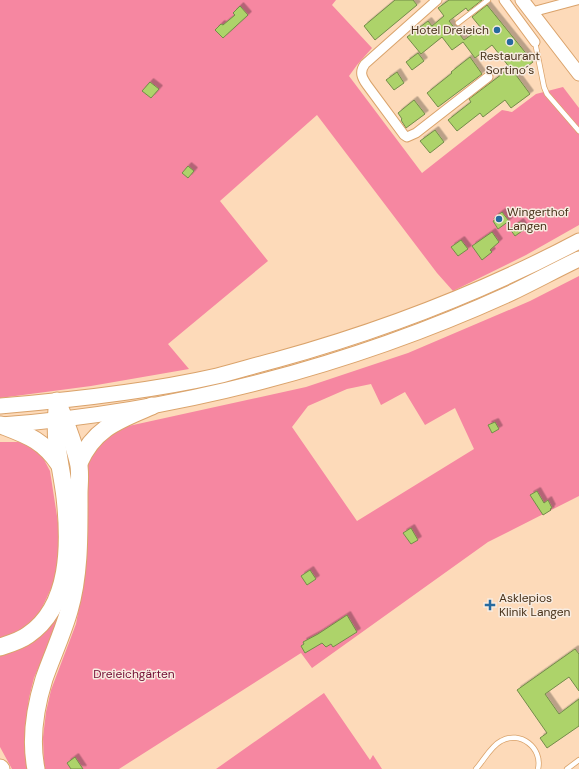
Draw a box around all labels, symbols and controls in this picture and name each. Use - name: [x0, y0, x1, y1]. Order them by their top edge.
- place label: Hotel Dreieich: [411, 22, 489, 38]
- marker: Hotel Dreieich: [492, 25, 502, 35]
- marker: Restaurant Sortino´s: [505, 37, 515, 47]
- place label: Restaurant Sortino´s: [480, 48, 540, 78]
- place label: Wingerthof Langen: [507, 204, 569, 234]
- marker: Wingerthof Langen: [494, 214, 504, 224]
- place label: Asklepios Klinik Langen: [499, 590, 571, 620]
- marker: Asklepios Klinik Langen: [484, 599, 496, 611]
- park label: Dreieichgärten: [93, 666, 175, 682]

